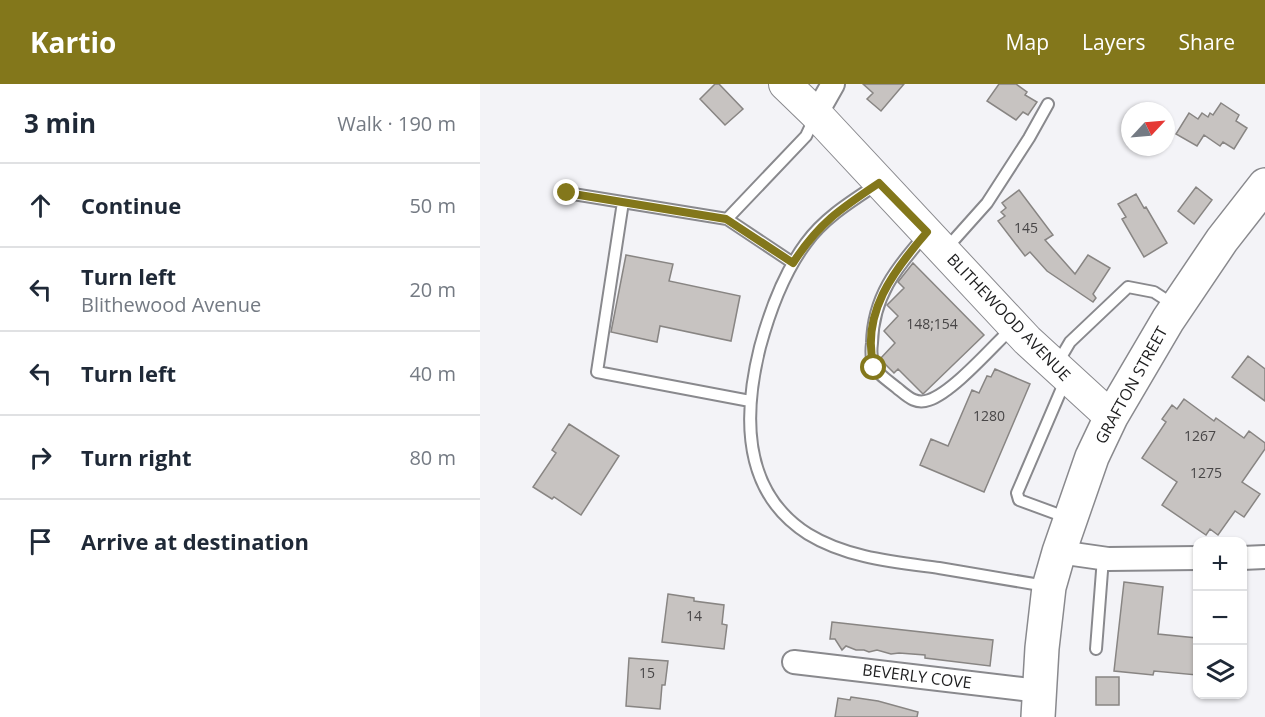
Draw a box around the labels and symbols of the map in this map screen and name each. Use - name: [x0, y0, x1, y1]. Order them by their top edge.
- north arrow: [1121, 102, 1175, 156]
- route end: [553, 179, 579, 205]
- house number: 145: [1014, 218, 1038, 237]
- street label: BLITHEWOOD AVENUE: [942, 248, 1076, 386]
- house number: 148;154: [906, 314, 958, 333]
- street label: GRAFTON STREET: [1090, 322, 1173, 448]
- route start: [860, 354, 886, 380]
- house number: 1280: [973, 406, 1005, 425]
- house number: 1267: [1184, 426, 1216, 445]
- house number: 1275: [1190, 463, 1222, 482]
- house number: 14: [686, 606, 702, 625]
- street label: BEVERLY COVE: [861, 658, 973, 694]
- house number: 15: [639, 663, 655, 682]

